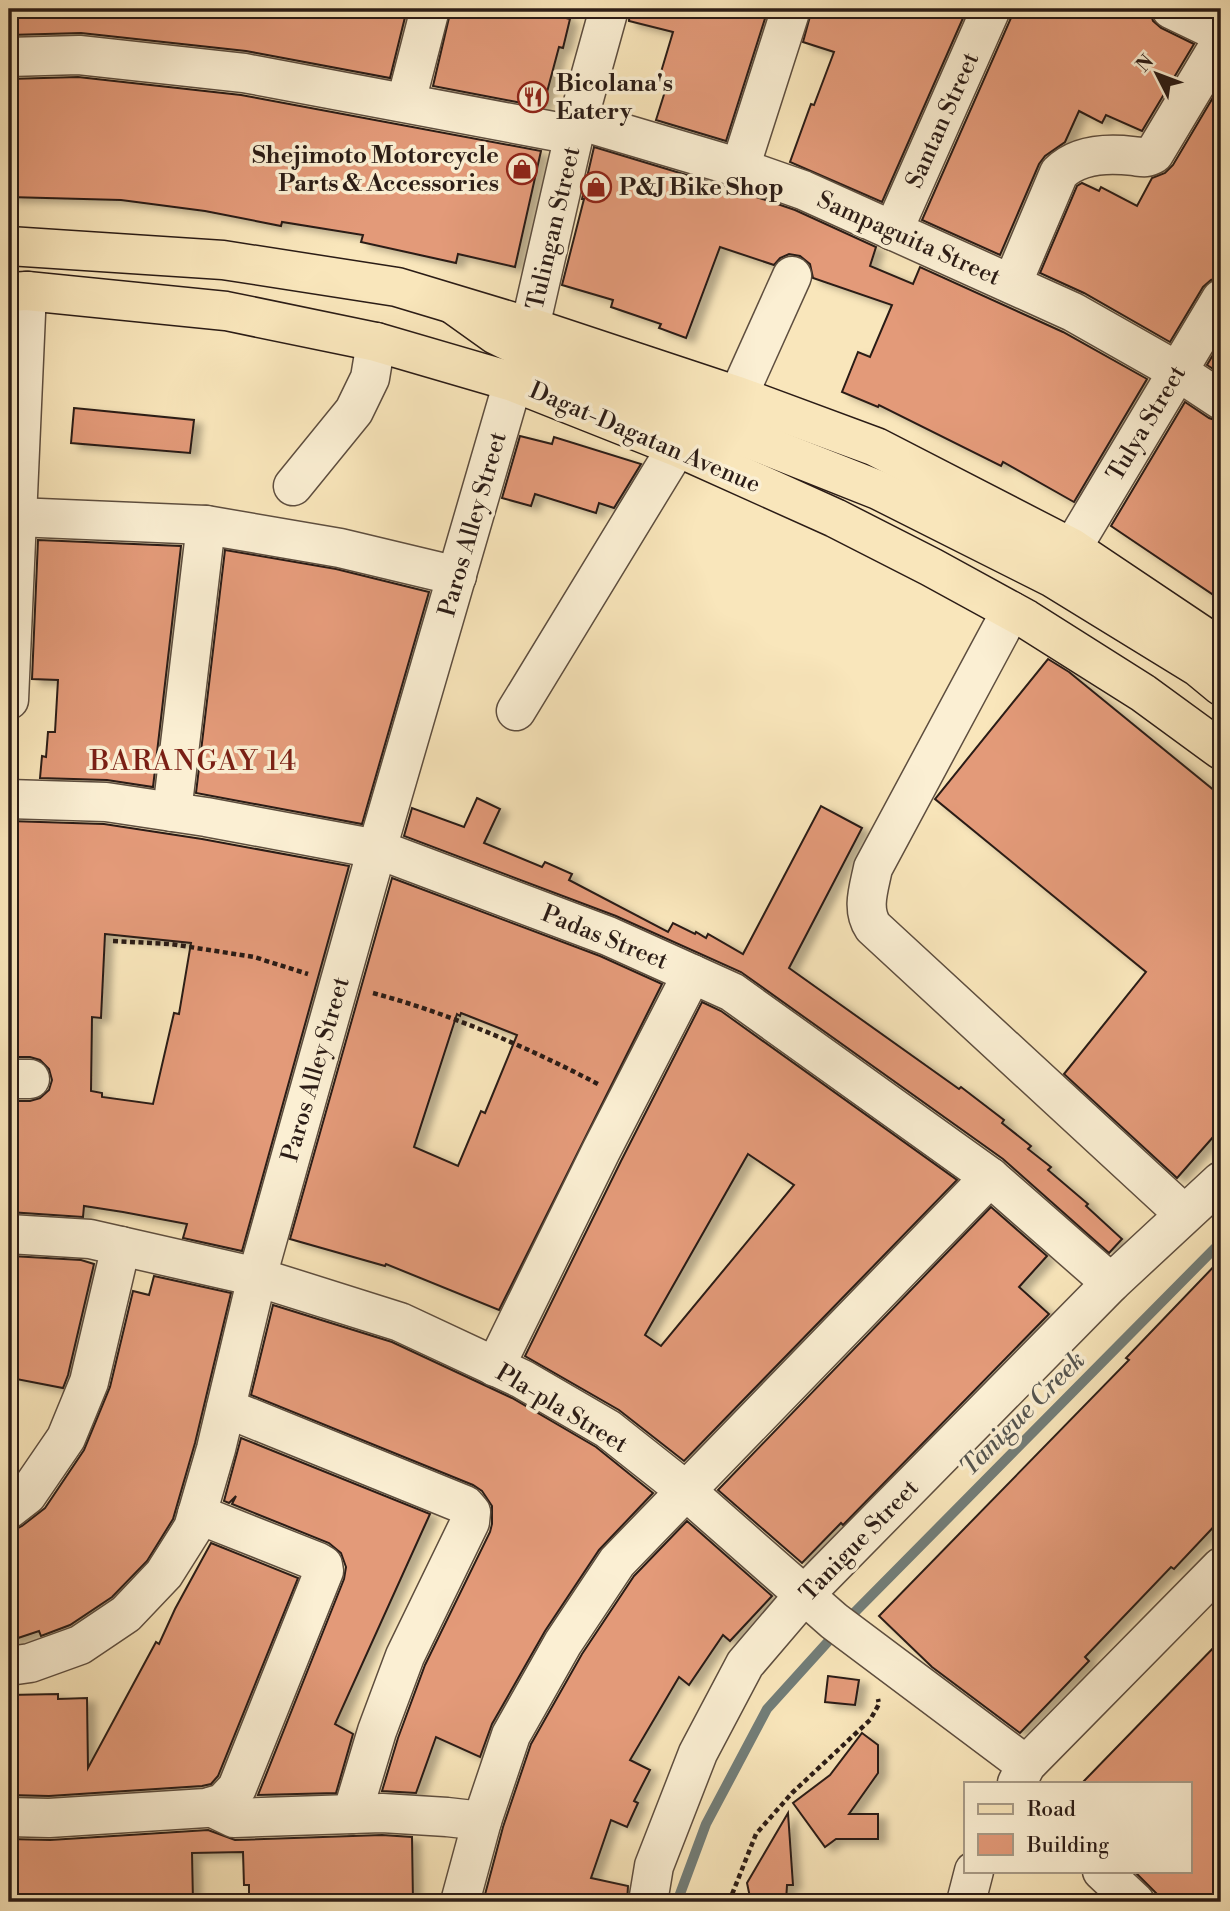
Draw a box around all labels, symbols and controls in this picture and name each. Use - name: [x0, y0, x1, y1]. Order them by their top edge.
- north arrow: [1122, 38, 1192, 108]
- street label: Santan Street: [900, 47, 986, 193]
- text: N: [1131, 50, 1159, 77]
- place label: Bicolana's Eatery: [556, 69, 673, 127]
- restaurant icon: Bicolana's Eatery: [516, 80, 550, 114]
- place label: Shejimoto Motorcycle Parts & Accessories: [252, 141, 499, 199]
- street label: Tulingan Street: [521, 143, 587, 313]
- shop icon: Shejimoto Motorcycle Parts & Accessories: [505, 152, 539, 186]
- shop icon: P&J Bike Shop: [579, 170, 613, 204]
- place label: P&J Bike Shop: [619, 173, 784, 203]
- street label: Sampaguita Street: [812, 185, 1005, 293]
- street label: Tulya Street: [1101, 360, 1193, 487]
- street label: Dagat-Dagatan Avenue: [525, 376, 765, 500]
- street label: Paros Alley Street: [432, 428, 514, 620]
- district label: BARANGAY 14: [89, 744, 298, 779]
- street label: Padas Street: [537, 899, 673, 977]
- street label: Paros Alley Street: [275, 973, 357, 1165]
- water label: Tanigue Creek: [953, 1344, 1092, 1483]
- street label: Pla-pla Street: [490, 1358, 633, 1460]
- street label: Tanigue Street: [794, 1473, 926, 1608]
- legend: [964, 1782, 1192, 1872]
- text: Road: [1027, 1797, 1076, 1823]
- text: Building: [1026, 1833, 1109, 1859]

